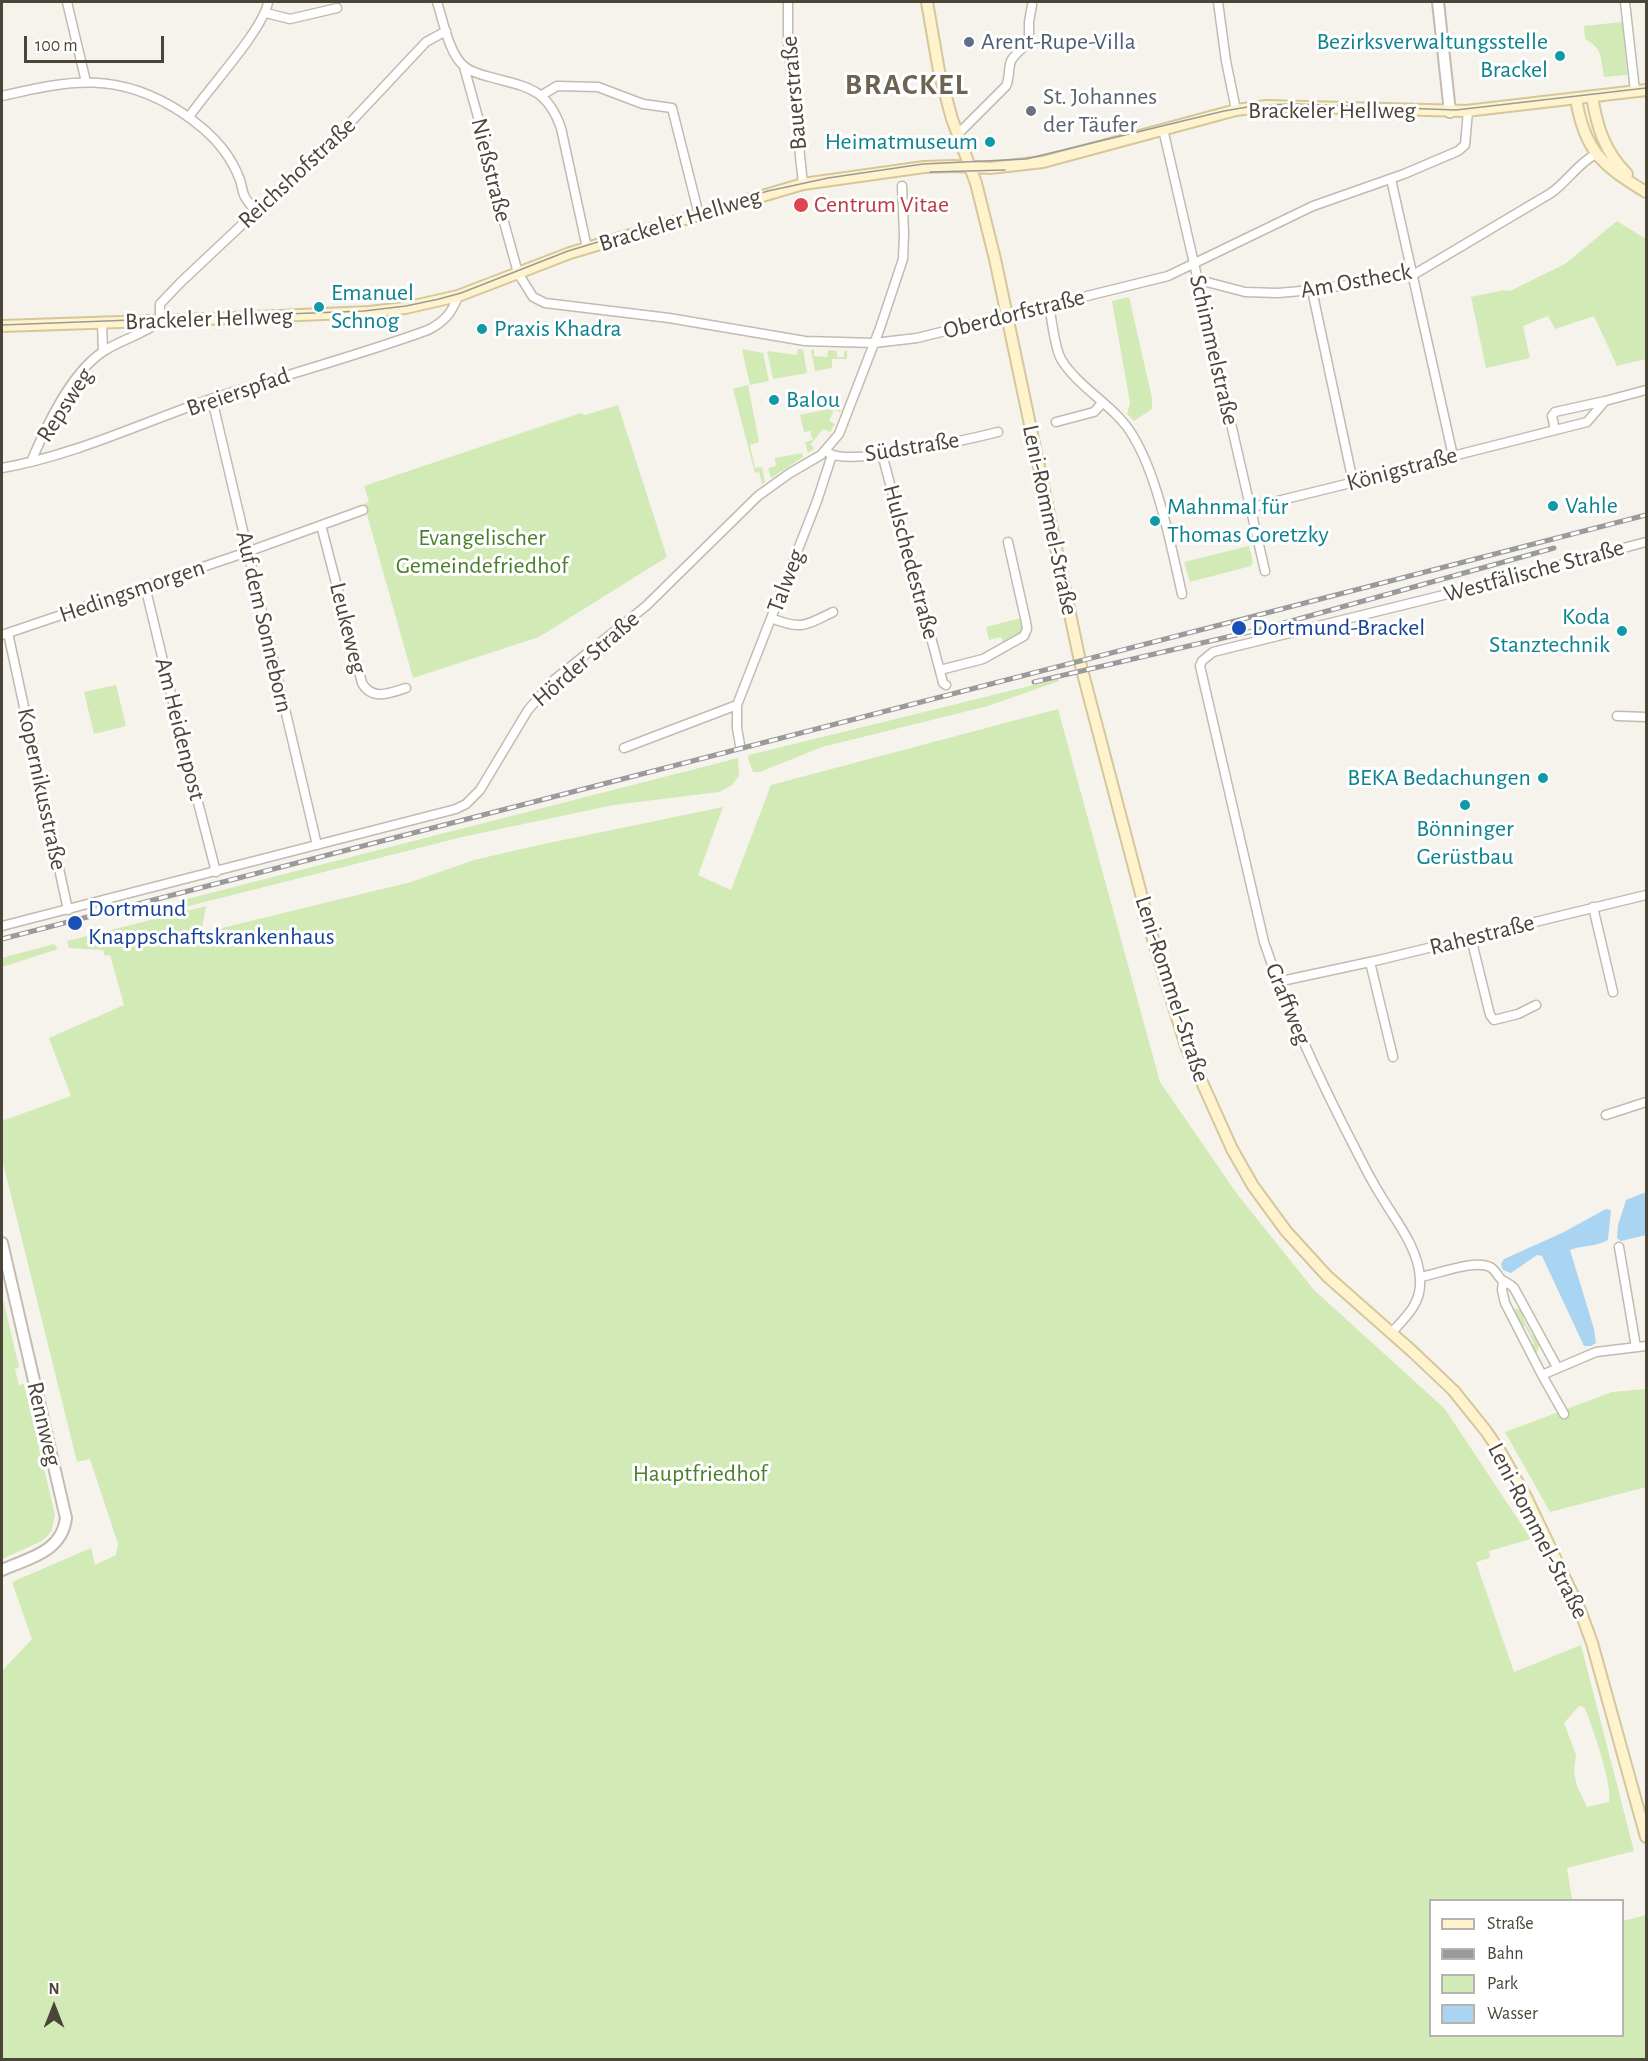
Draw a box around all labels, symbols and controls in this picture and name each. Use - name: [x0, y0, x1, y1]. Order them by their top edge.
- scale bar: [27, 24, 166, 62]
- place label: Arent-Rupe-Villa: [981, 28, 1136, 56]
- place label: Bezirksverwaltungsstelle Brackel: [1316, 28, 1548, 84]
- street label: Bauerstraße: [775, 35, 813, 151]
- marker: Arent-Rupe-Villa: [962, 35, 976, 49]
- text: 100 m: [35, 37, 78, 55]
- marker: Bezirksverwaltungsstelle Brackel: [1553, 49, 1567, 63]
- district label: BRACKEL: [845, 67, 969, 103]
- place label: St. Johannes der Täufer: [1043, 83, 1157, 139]
- street label: Brackeler Hellweg: [1248, 97, 1416, 125]
- marker: St. Johannes der Täufer: [1024, 104, 1038, 118]
- street label: Reichshofstraße: [232, 111, 362, 235]
- street label: Nießstraße: [464, 115, 518, 225]
- place label: Heimatmuseum: [825, 128, 978, 156]
- marker: Heimatmuseum: [983, 135, 997, 149]
- street label: Brackeler Hellweg: [595, 182, 765, 258]
- place label: Centrum Vitae: [814, 191, 949, 219]
- marker: Centrum Vitae: [792, 196, 810, 214]
- street label: Am Ostheck: [1298, 257, 1414, 305]
- street label: Schimmelstraße: [1183, 272, 1245, 428]
- place label: Emanuel Schnog: [331, 279, 414, 335]
- street label: Oberdorfstraße: [940, 283, 1088, 345]
- marker: Emanuel Schnog: [312, 300, 326, 314]
- street label: Brackeler Hellweg: [125, 302, 293, 336]
- place label: Praxis Khadra: [494, 315, 622, 343]
- marker: Praxis Khadra: [475, 322, 489, 336]
- street label: Breierspfad: [183, 361, 293, 423]
- street label: Repsweg: [30, 362, 100, 448]
- place label: Balou: [786, 386, 840, 414]
- marker: Balou: [767, 393, 781, 407]
- street label: Leni-Rommel-Straße: [1016, 422, 1084, 618]
- street label: Südstraße: [863, 425, 961, 469]
- street label: Königstraße: [1343, 440, 1461, 498]
- street label: Hulschedestraße: [877, 481, 945, 643]
- place label: Vahle: [1565, 492, 1618, 520]
- place label: Mahnmal für Thomas Goretzky: [1167, 493, 1329, 549]
- marker: Vahle: [1546, 499, 1560, 513]
- marker: Mahnmal für Thomas Goretzky: [1148, 514, 1162, 528]
- park label: Evangelischer Gemeindefriedhof: [396, 524, 568, 580]
- street label: Auf dem Sonneborn: [229, 528, 299, 716]
- street label: Westfälische Straße: [1441, 533, 1627, 609]
- street label: Talweg: [761, 545, 811, 617]
- street label: Hedingsmorgen: [56, 553, 208, 629]
- street label: Leukeweg: [323, 579, 373, 677]
- place label: Koda Stanztechnik: [1489, 603, 1610, 659]
- street label: Hörder Straße: [527, 605, 645, 713]
- place label: Dortmund-Brackel: [1252, 614, 1425, 642]
- marker: Dortmund-Brackel: [1230, 619, 1248, 637]
- marker: Koda Stanztechnik: [1615, 624, 1629, 638]
- street label: Am Heidenpost: [148, 655, 212, 803]
- street label: Kopernikusstraße: [11, 705, 73, 873]
- place label: BEKA Bedachungen: [1347, 764, 1531, 792]
- marker: BEKA Bedachungen: [1536, 771, 1550, 785]
- marker: Bönninger Gerüstbau: [1458, 798, 1472, 812]
- place label: Bönninger Gerüstbau: [1416, 815, 1514, 871]
- street label: Leni-Rommel-Straße: [1128, 892, 1216, 1086]
- place label: Dortmund Knappschaftskrankenhaus: [88, 895, 335, 951]
- street label: Rahestraße: [1427, 908, 1537, 962]
- marker: Dortmund Knappschaftskrankenhaus: [66, 914, 84, 932]
- street label: Graffweg: [1259, 959, 1317, 1049]
- street label: Rennweg: [20, 1379, 68, 1469]
- street label: Leni-Rommel-Straße: [1481, 1438, 1595, 1624]
- park label: Hauptfriedhof: [633, 1460, 767, 1488]
- legend: [1429, 1899, 1624, 2037]
- text: Straße: [1487, 1915, 1533, 1933]
- text: Bahn: [1487, 1945, 1523, 1963]
- text: Park: [1487, 1975, 1518, 1993]
- north arrow: [24, 1977, 84, 2037]
- text: N: [48, 1981, 60, 1997]
- text: Wasser: [1487, 2005, 1538, 2023]

